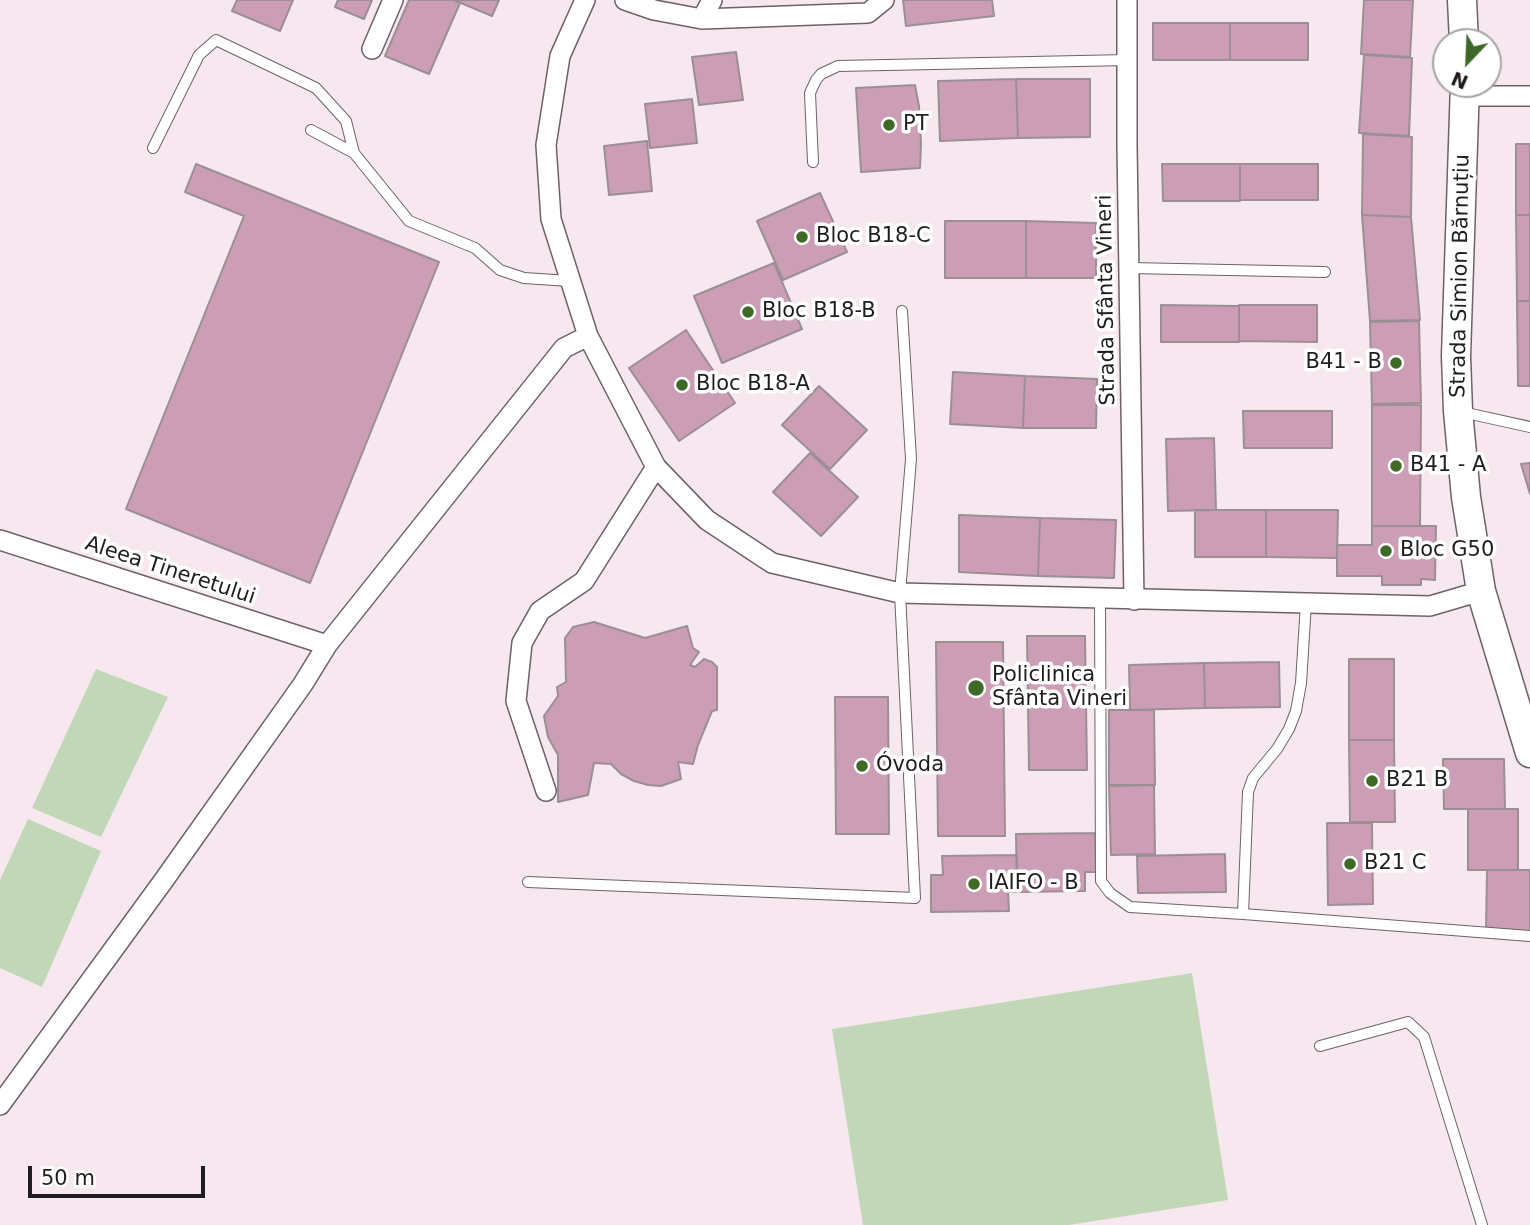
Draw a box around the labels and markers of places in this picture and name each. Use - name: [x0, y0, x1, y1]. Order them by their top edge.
- place label: PT: [903, 112, 928, 138]
- marker: PT: [881, 117, 897, 133]
- place label: Bloc B18-C: [816, 224, 931, 250]
- marker: Bloc B18-C: [794, 229, 810, 245]
- place label: Bloc B18-B: [762, 299, 876, 325]
- marker: Bloc B18-B: [740, 304, 756, 320]
- place label: B41 - B: [1306, 350, 1382, 376]
- marker: B41 - B: [1388, 355, 1404, 371]
- place label: Bloc B18-A: [696, 372, 810, 398]
- marker: Bloc B18-A: [674, 377, 690, 393]
- place label: B41 - A: [1410, 453, 1486, 479]
- marker: B41 - A: [1388, 458, 1404, 474]
- place label: Bloc G50: [1400, 538, 1494, 564]
- marker: Bloc G50: [1378, 543, 1394, 559]
- place label: Policlinica Sfânta Vineri: [992, 663, 1127, 713]
- marker: Policlinica Sfânta Vineri: [966, 678, 986, 698]
- place label: Óvoda: [876, 753, 944, 779]
- marker: Óvoda: [854, 758, 870, 774]
- place label: B21 B: [1386, 768, 1448, 794]
- marker: B21 B: [1364, 773, 1380, 789]
- place label: B21 C: [1364, 851, 1426, 877]
- marker: B21 C: [1342, 856, 1358, 872]
- place label: IAIFO - B: [988, 871, 1079, 897]
- marker: IAIFO - B: [966, 876, 982, 892]

